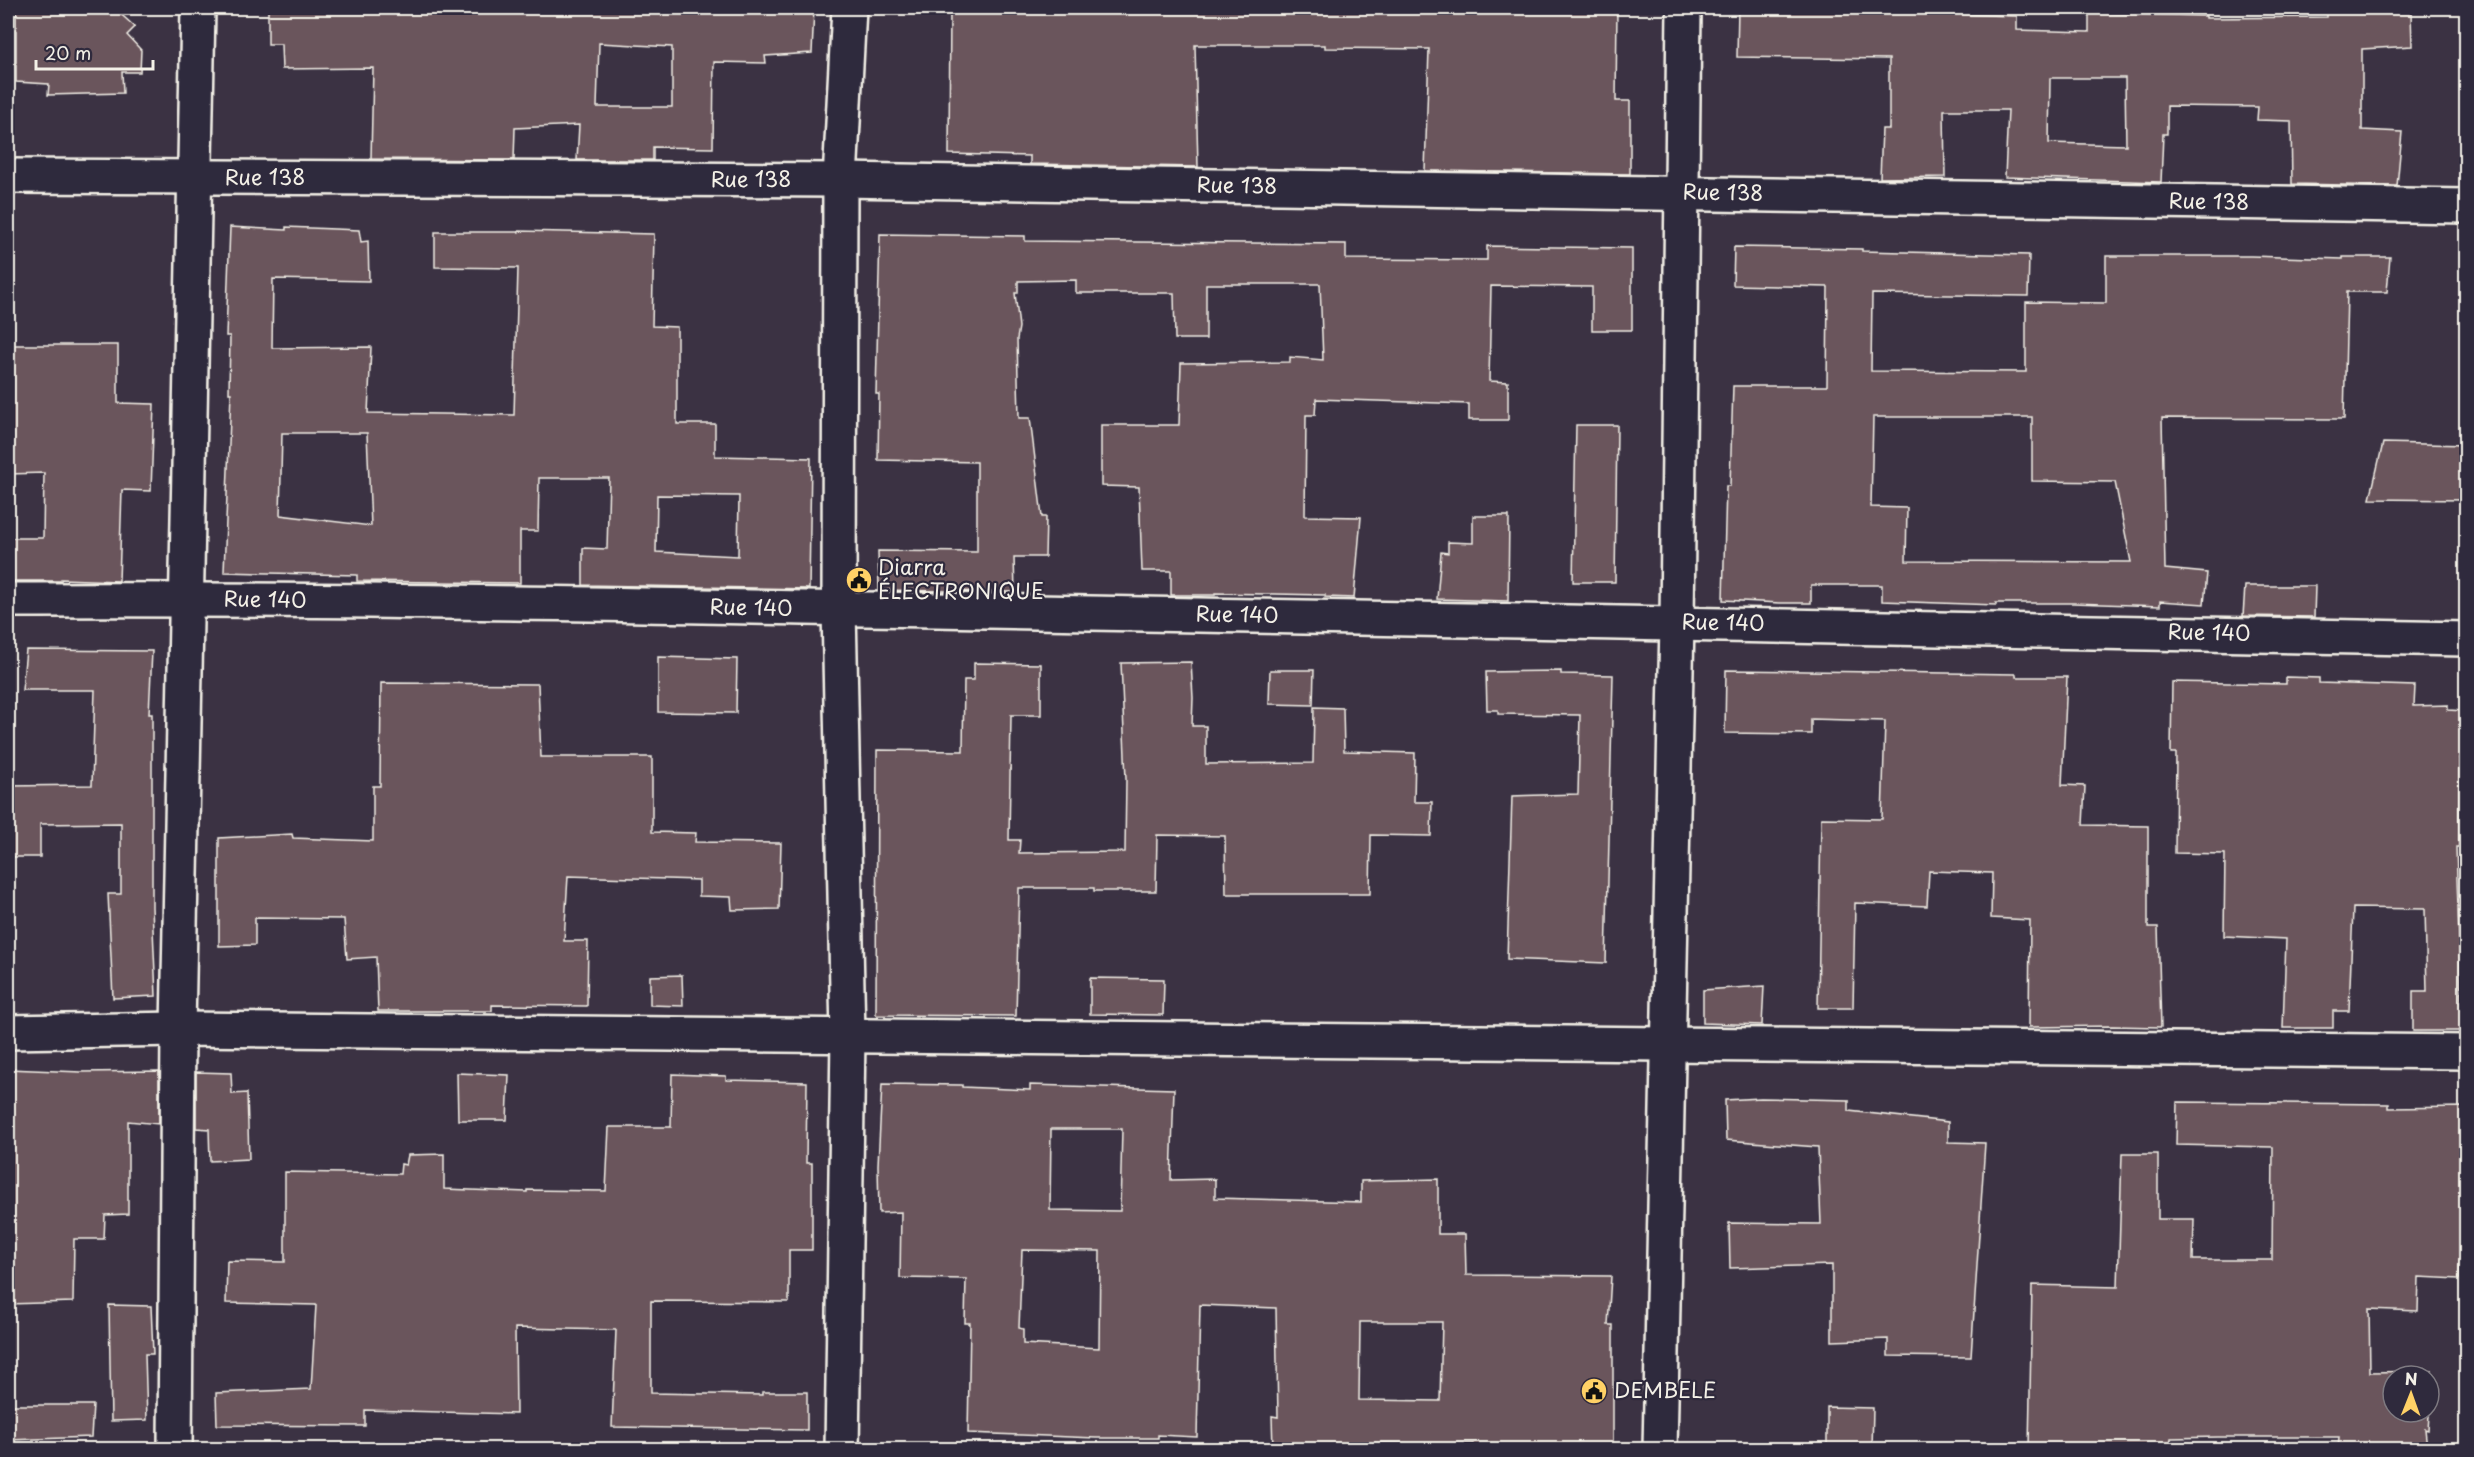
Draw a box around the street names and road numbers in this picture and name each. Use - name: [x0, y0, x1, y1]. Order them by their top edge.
- street label: Rue 138: [225, 160, 305, 192]
- street label: Rue 138: [711, 162, 791, 194]
- street label: Rue 138: [1196, 167, 1278, 201]
- street label: Rue 138: [1682, 174, 1764, 208]
- street label: Rue 138: [2168, 183, 2250, 217]
- street label: Rue 140: [223, 581, 307, 615]
- street label: Rue 140: [709, 589, 793, 623]
- street label: Rue 140: [1195, 596, 1279, 630]
- street label: Rue 140: [1681, 604, 1765, 638]
- street label: Rue 140: [2167, 614, 2251, 648]

